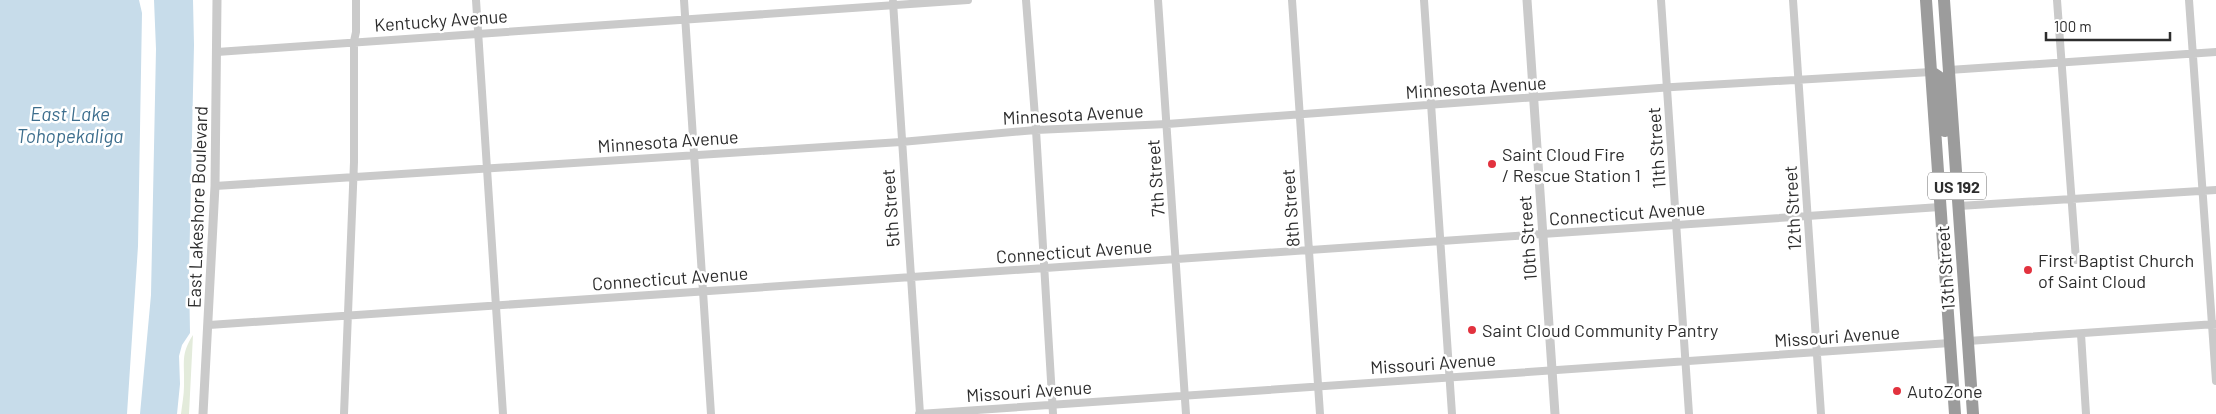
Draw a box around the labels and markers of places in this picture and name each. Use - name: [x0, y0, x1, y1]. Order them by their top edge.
- place label: Saint Cloud Fire / Rescue Station 1: [1502, 143, 1641, 186]
- marker: Saint Cloud Fire / Rescue Station 1: [1486, 158, 1498, 170]
- place label: First Baptist Church of Saint Cloud: [2038, 249, 2194, 292]
- marker: First Baptist Church of Saint Cloud: [2022, 264, 2034, 276]
- place label: Saint Cloud Community Pantry: [1482, 319, 1718, 341]
- marker: Saint Cloud Community Pantry: [1466, 324, 1478, 336]
- place label: AutoZone: [1907, 380, 1983, 402]
- marker: AutoZone: [1891, 385, 1903, 397]

